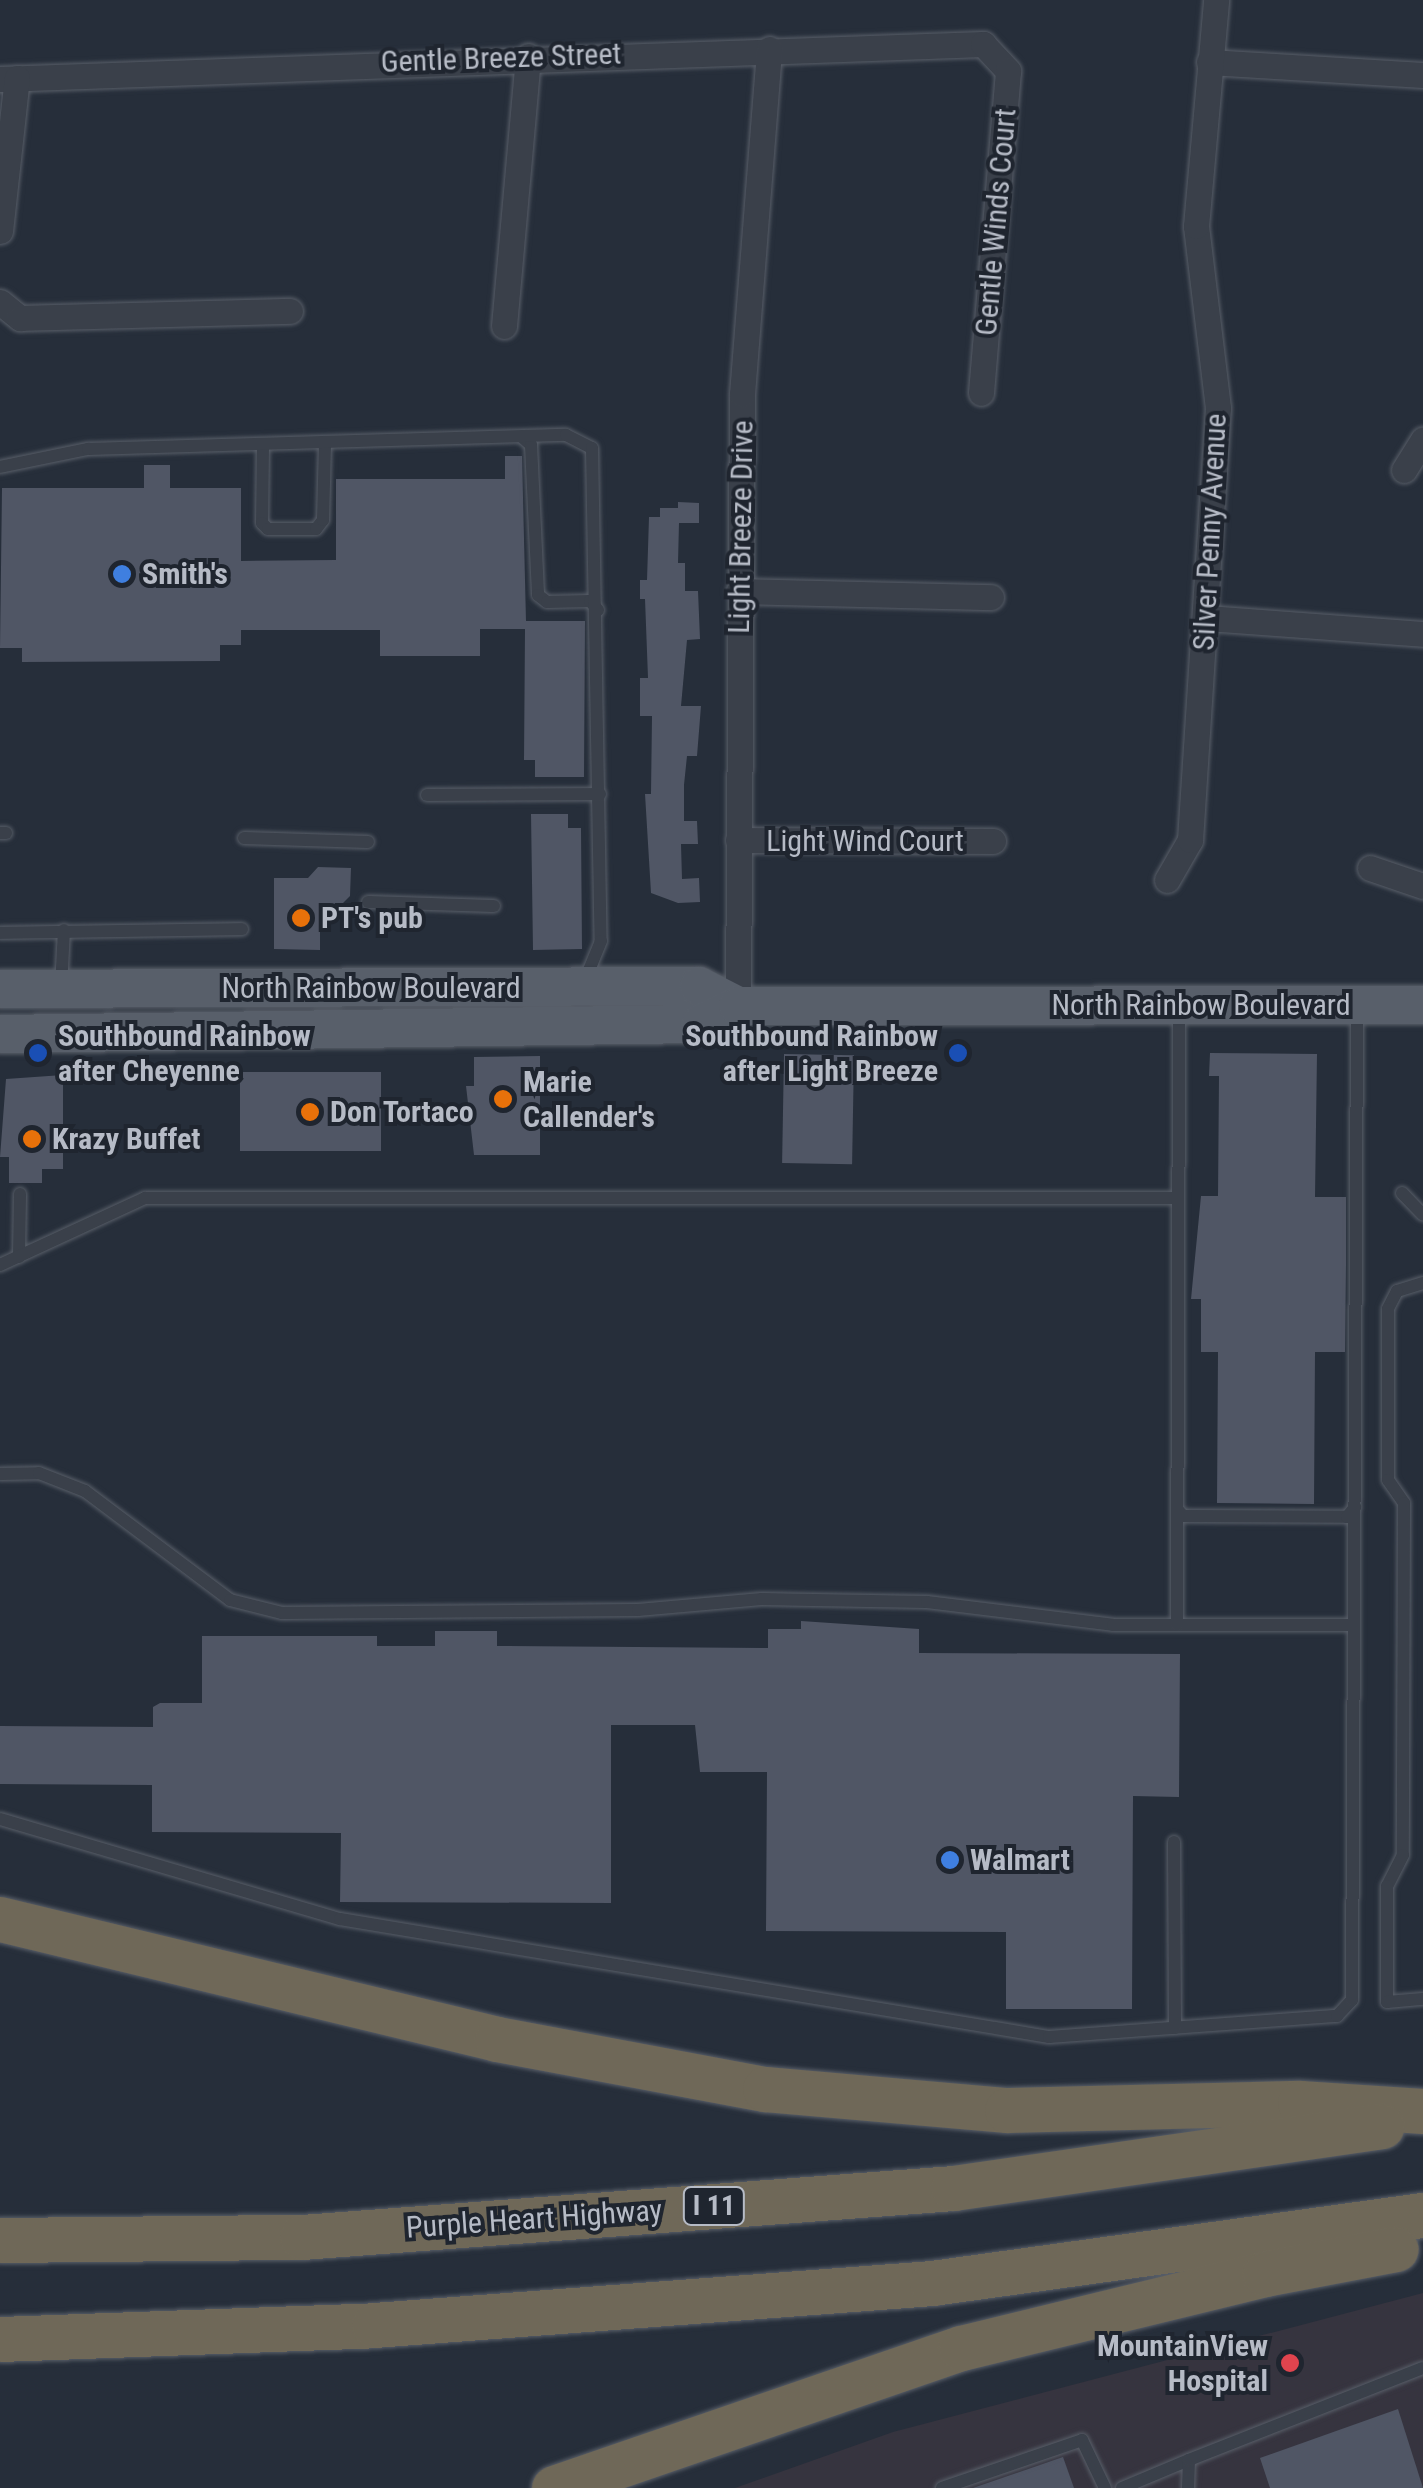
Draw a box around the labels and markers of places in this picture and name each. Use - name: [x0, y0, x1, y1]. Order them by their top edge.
- place label: Smith's: [142, 556, 228, 592]
- marker: Smith's: [111, 563, 133, 585]
- place label: PT's pub: [321, 900, 423, 936]
- marker: PT's pub: [290, 907, 312, 929]
- place label: Southbound Rainbow after Cheyenne: [58, 1018, 311, 1088]
- place label: Southbound Rainbow after Light Breeze: [685, 1018, 938, 1088]
- marker: Southbound Rainbow after Cheyenne: [27, 1042, 49, 1064]
- marker: Southbound Rainbow after Light Breeze: [947, 1042, 969, 1064]
- place label: Marie Callender's: [523, 1064, 655, 1134]
- marker: Marie Callender's: [492, 1088, 514, 1110]
- place label: Don Tortaco: [330, 1094, 474, 1130]
- marker: Don Tortaco: [299, 1101, 321, 1123]
- place label: Krazy Buffet: [52, 1121, 201, 1157]
- marker: Krazy Buffet: [21, 1128, 43, 1150]
- place label: Walmart: [970, 1842, 1070, 1878]
- marker: Walmart: [939, 1849, 961, 1871]
- place label: MountainView Hospital: [1097, 2328, 1268, 2398]
- marker: MountainView Hospital: [1277, 2350, 1303, 2376]

